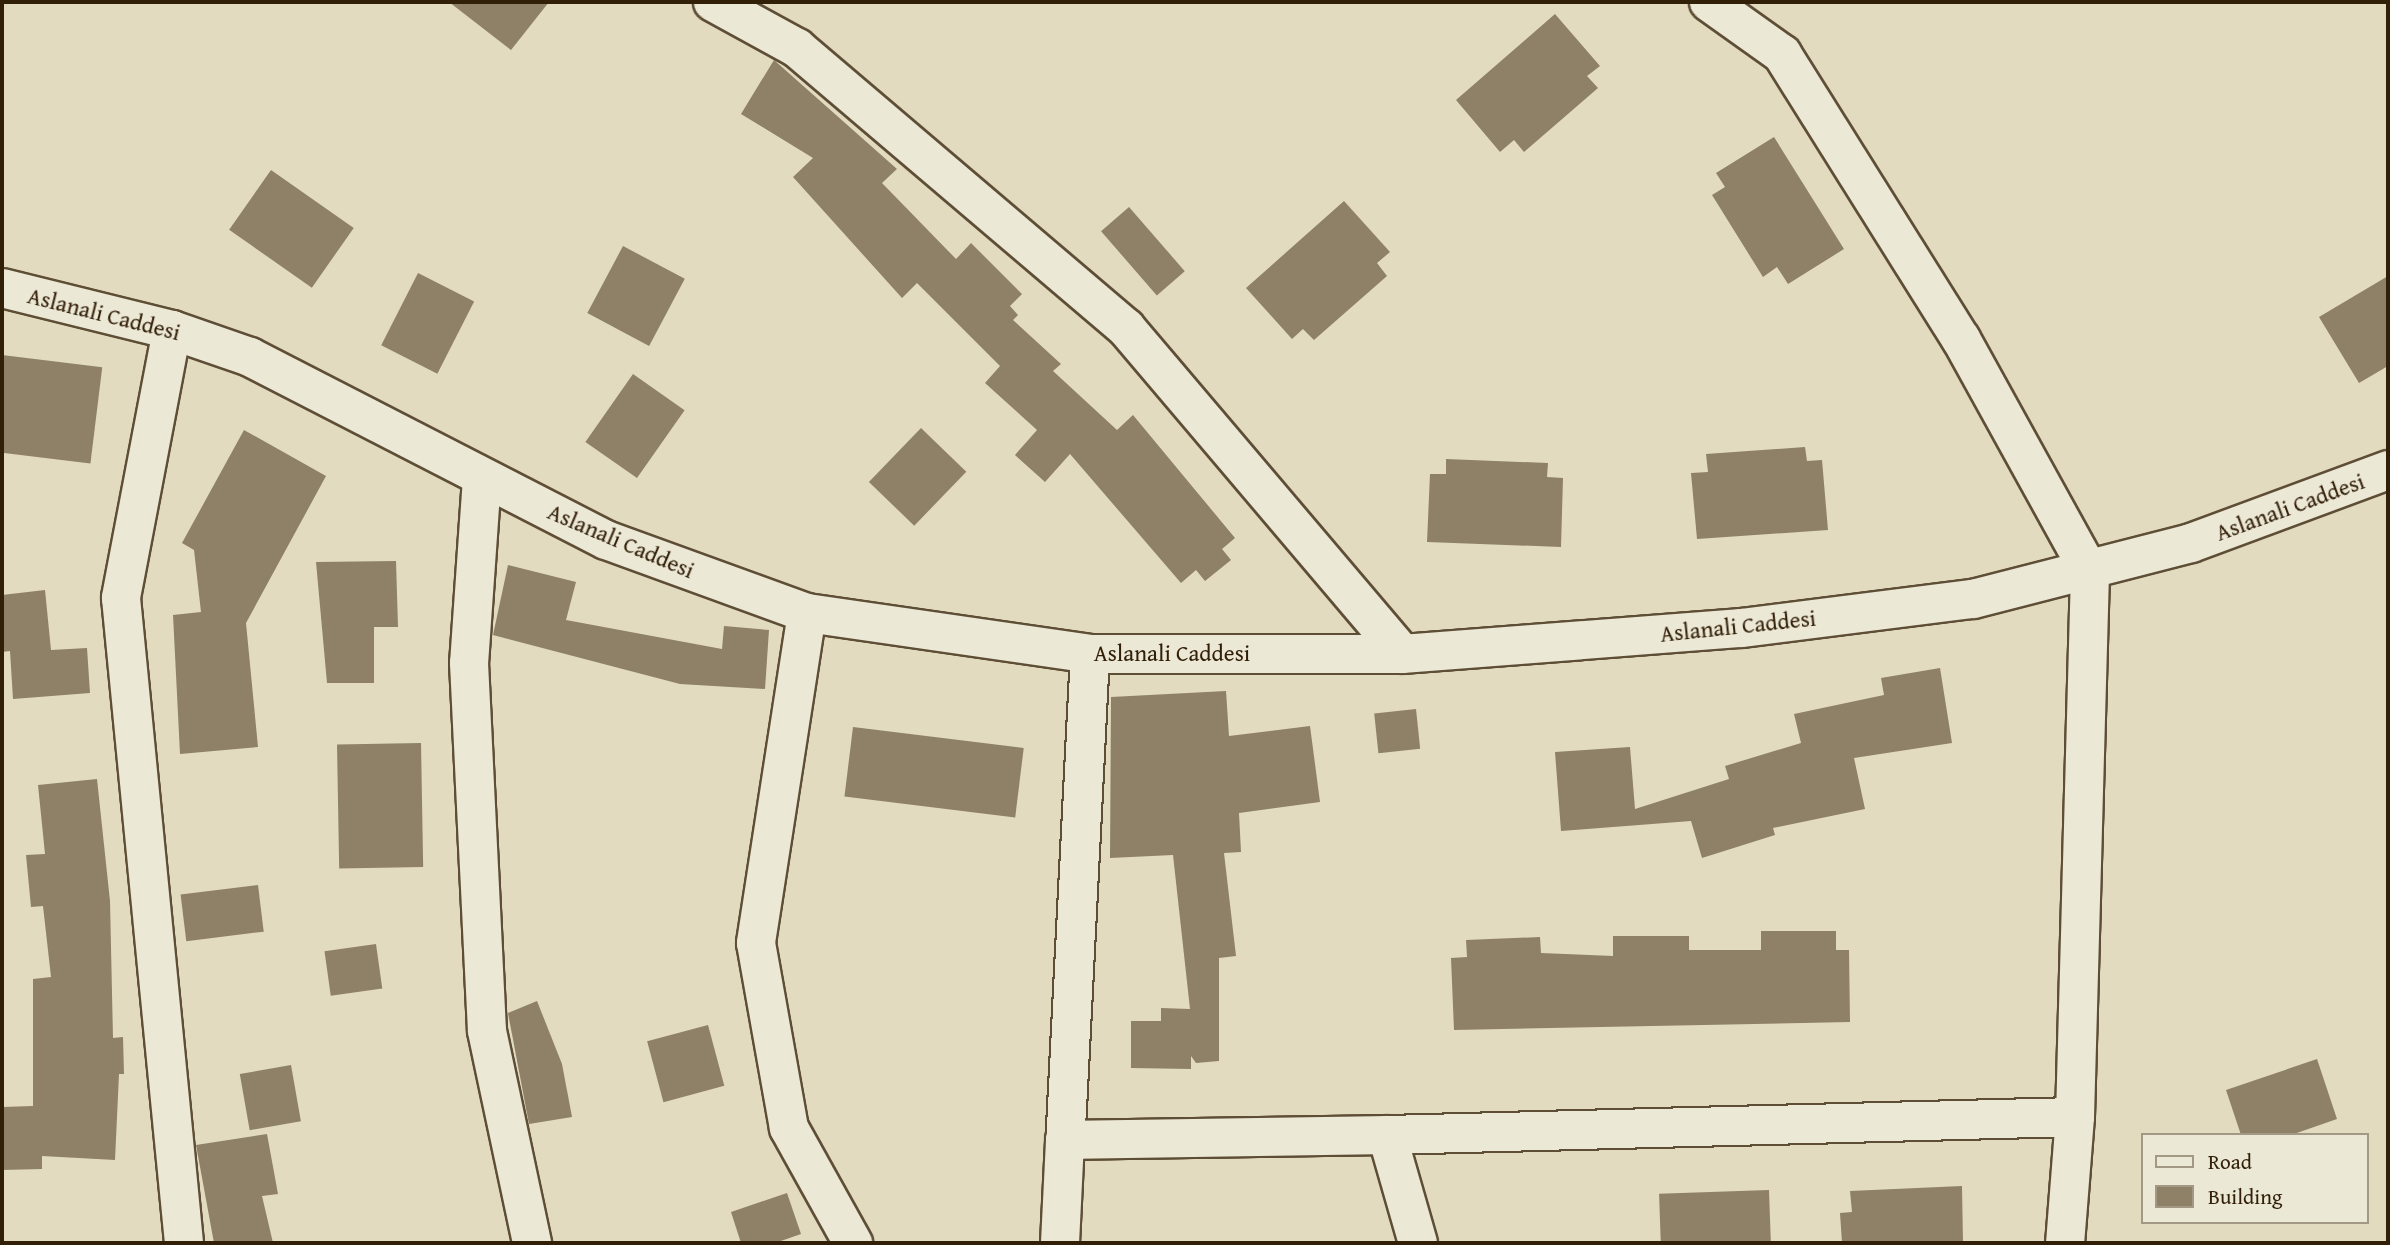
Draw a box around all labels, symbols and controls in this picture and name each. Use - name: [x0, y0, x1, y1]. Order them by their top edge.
- street label: Aslanali Caddesi: [25, 282, 183, 346]
- street label: Aslanali Caddesi: [2212, 467, 2368, 547]
- street label: Aslanali Caddesi: [544, 498, 698, 584]
- street label: Aslanali Caddesi: [1659, 604, 1817, 648]
- street label: Aslanali Caddesi: [1094, 639, 1250, 667]
- legend: [2142, 1133, 2369, 1224]
- text: Road: [2208, 1146, 2252, 1177]
- text: Building: [2208, 1181, 2282, 1212]

